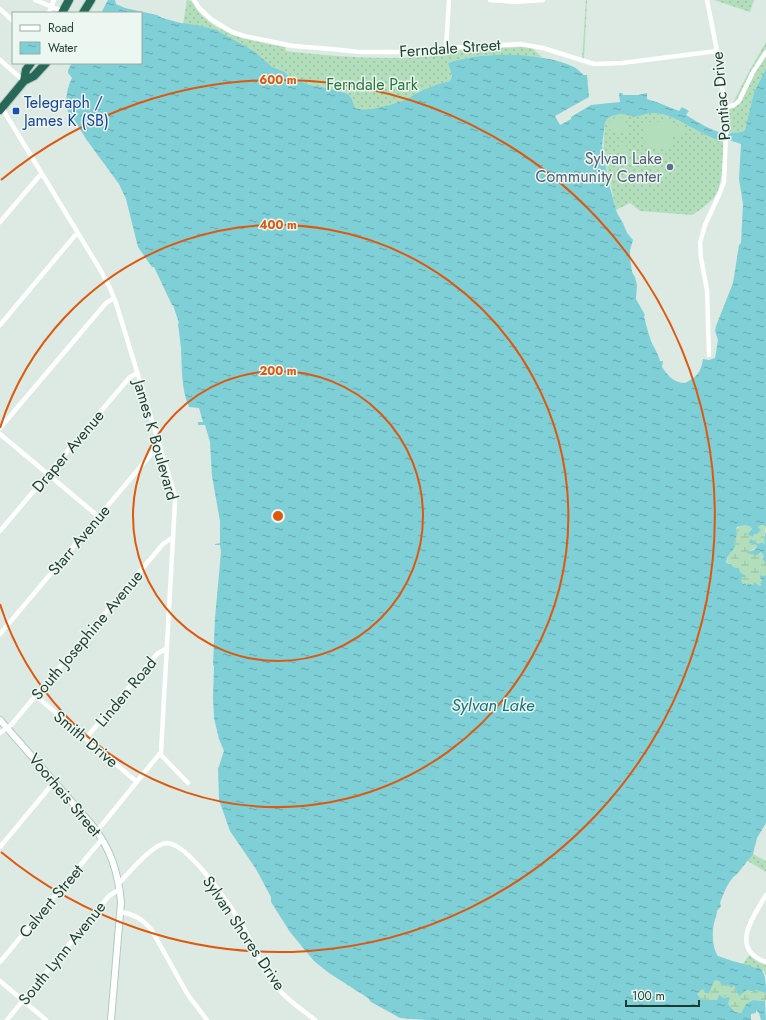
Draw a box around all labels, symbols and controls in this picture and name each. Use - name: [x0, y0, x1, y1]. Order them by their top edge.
- legend: [12, 12, 142, 64]
- text: Road: [48, 19, 74, 37]
- street label: Ferndale Street: [399, 33, 502, 63]
- text: Water: [48, 39, 79, 57]
- street label: Pontiac Drive: [706, 51, 736, 141]
- text: 600 m: [259, 71, 297, 89]
- park label: Ferndale Park: [326, 73, 419, 96]
- place label: Telegraph / James K (SB): [22, 91, 109, 132]
- marker: Telegraph / James K (SB): [11, 106, 21, 116]
- place label: Sylvan Lake Community Center: [536, 147, 663, 188]
- marker: Sylvan Lake Community Center: [665, 162, 675, 172]
- text: 400 m: [259, 216, 297, 234]
- text: 200 m: [259, 362, 297, 380]
- street label: James K Boulevard: [127, 375, 184, 503]
- street label: Draper Avenue: [27, 405, 109, 497]
- street label: Starr Avenue: [43, 500, 115, 580]
- centre of rings: [271, 509, 285, 523]
- street label: South Josephine Avenue: [26, 565, 148, 705]
- street label: Linden Road: [90, 652, 162, 732]
- water label: Sylvan Lake: [452, 693, 535, 717]
- street label: Smith Drive: [49, 705, 123, 773]
- street label: Voorheis Street: [23, 748, 107, 842]
- street label: Calvert Street: [13, 859, 89, 943]
- street label: Sylvan Shores Drive: [197, 871, 291, 995]
- street label: South Lynn Avenue: [13, 896, 111, 1010]
- scale bar: [626, 982, 699, 1008]
- text: 100 m: [632, 987, 665, 1005]

